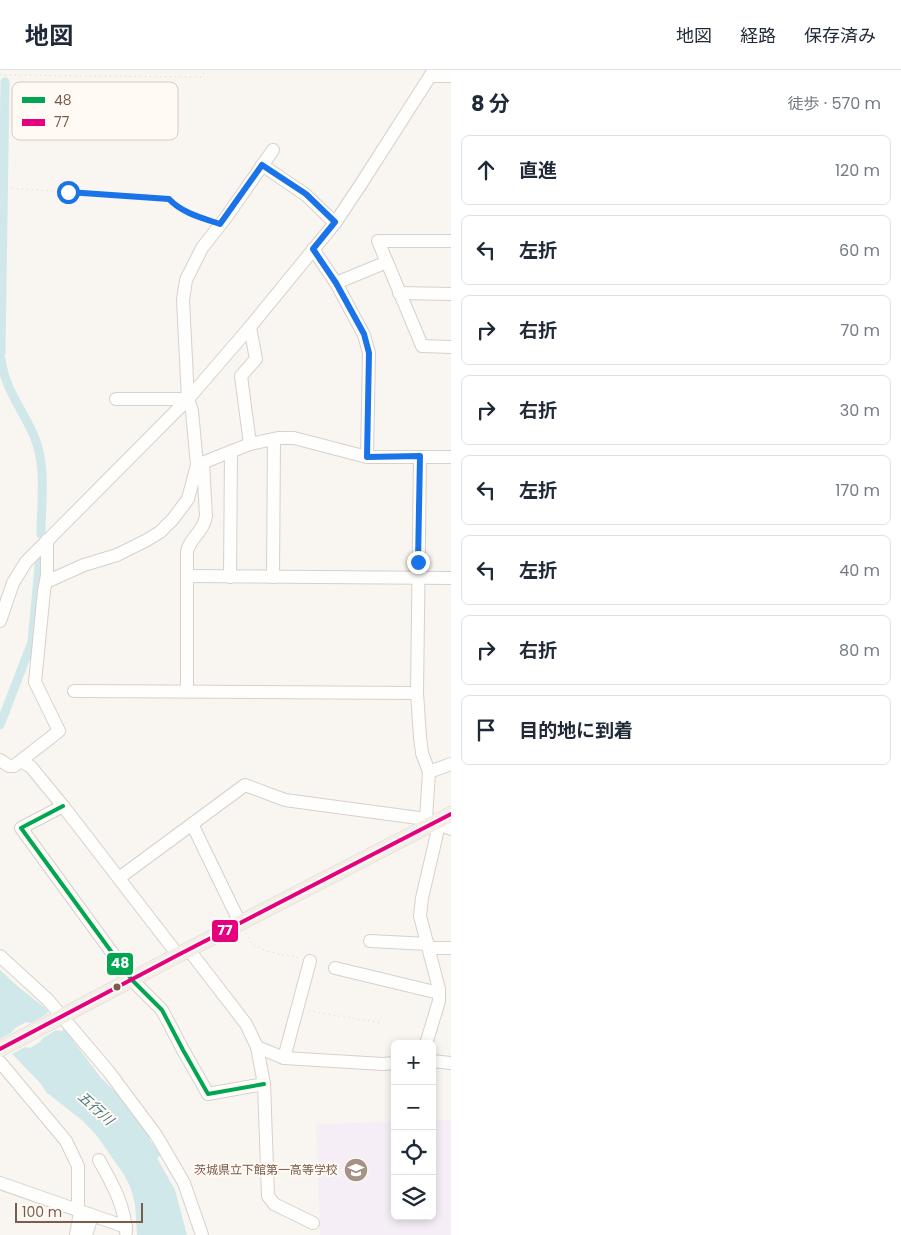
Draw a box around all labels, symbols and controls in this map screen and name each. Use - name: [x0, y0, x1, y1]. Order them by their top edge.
- text: 地図: [25, 19, 73, 52]
- text: 地図: [676, 23, 712, 48]
- text: 経路: [740, 23, 776, 48]
- text: 保存済み: [804, 23, 876, 48]
- legend: [12, 82, 178, 140]
- text: 8 分: [471, 89, 510, 118]
- text: 48: [54, 90, 72, 110]
- text: 徒歩 · 570 m: [787, 92, 881, 115]
- text: 77: [54, 112, 70, 132]
- icon: ahead: [472, 156, 500, 184]
- text: 直進: [519, 157, 557, 184]
- text: 120 m: [835, 159, 880, 182]
- route start: [57, 181, 80, 204]
- icon: left: [472, 236, 500, 264]
- text: 左折: [519, 237, 557, 264]
- text: 60 m: [839, 239, 880, 262]
- icon: right: [472, 316, 500, 344]
- text: 右折: [519, 317, 557, 344]
- text: 70 m: [840, 319, 880, 342]
- icon: right: [472, 396, 500, 424]
- text: 右折: [519, 397, 557, 424]
- text: 30 m: [840, 399, 880, 422]
- icon: left: [472, 476, 500, 504]
- text: 左折: [519, 477, 557, 504]
- text: 170 m: [835, 479, 880, 502]
- route end: [407, 551, 430, 574]
- icon: left: [472, 556, 500, 584]
- text: 左折: [519, 557, 557, 584]
- text: 40 m: [839, 559, 880, 582]
- icon: right: [472, 636, 500, 664]
- text: 右折: [519, 637, 557, 664]
- text: 80 m: [839, 639, 880, 662]
- icon: arrive: [472, 716, 500, 744]
- text: 目的地に到着: [519, 717, 633, 744]
- line badge: 77: [211, 919, 239, 943]
- text: 77: [218, 920, 233, 940]
- line badge: 48: [106, 952, 134, 976]
- text: 48: [111, 953, 129, 973]
- unlabelled marker: [112, 982, 122, 992]
- map controls: [391, 1040, 436, 1220]
- button: +: [391, 1040, 436, 1085]
- button: −: [391, 1085, 436, 1130]
- water label: 五行川: [74, 1087, 120, 1131]
- button: locate: [391, 1130, 436, 1175]
- school or university icon: 茨城県立下館第一高等学校: [343, 1157, 369, 1183]
- place label: 茨城県立下館第一高等学校: [194, 1161, 338, 1178]
- button: layers: [391, 1175, 436, 1220]
- scale bar: [15, 1200, 142, 1223]
- text: 100 m: [22, 1202, 62, 1222]

